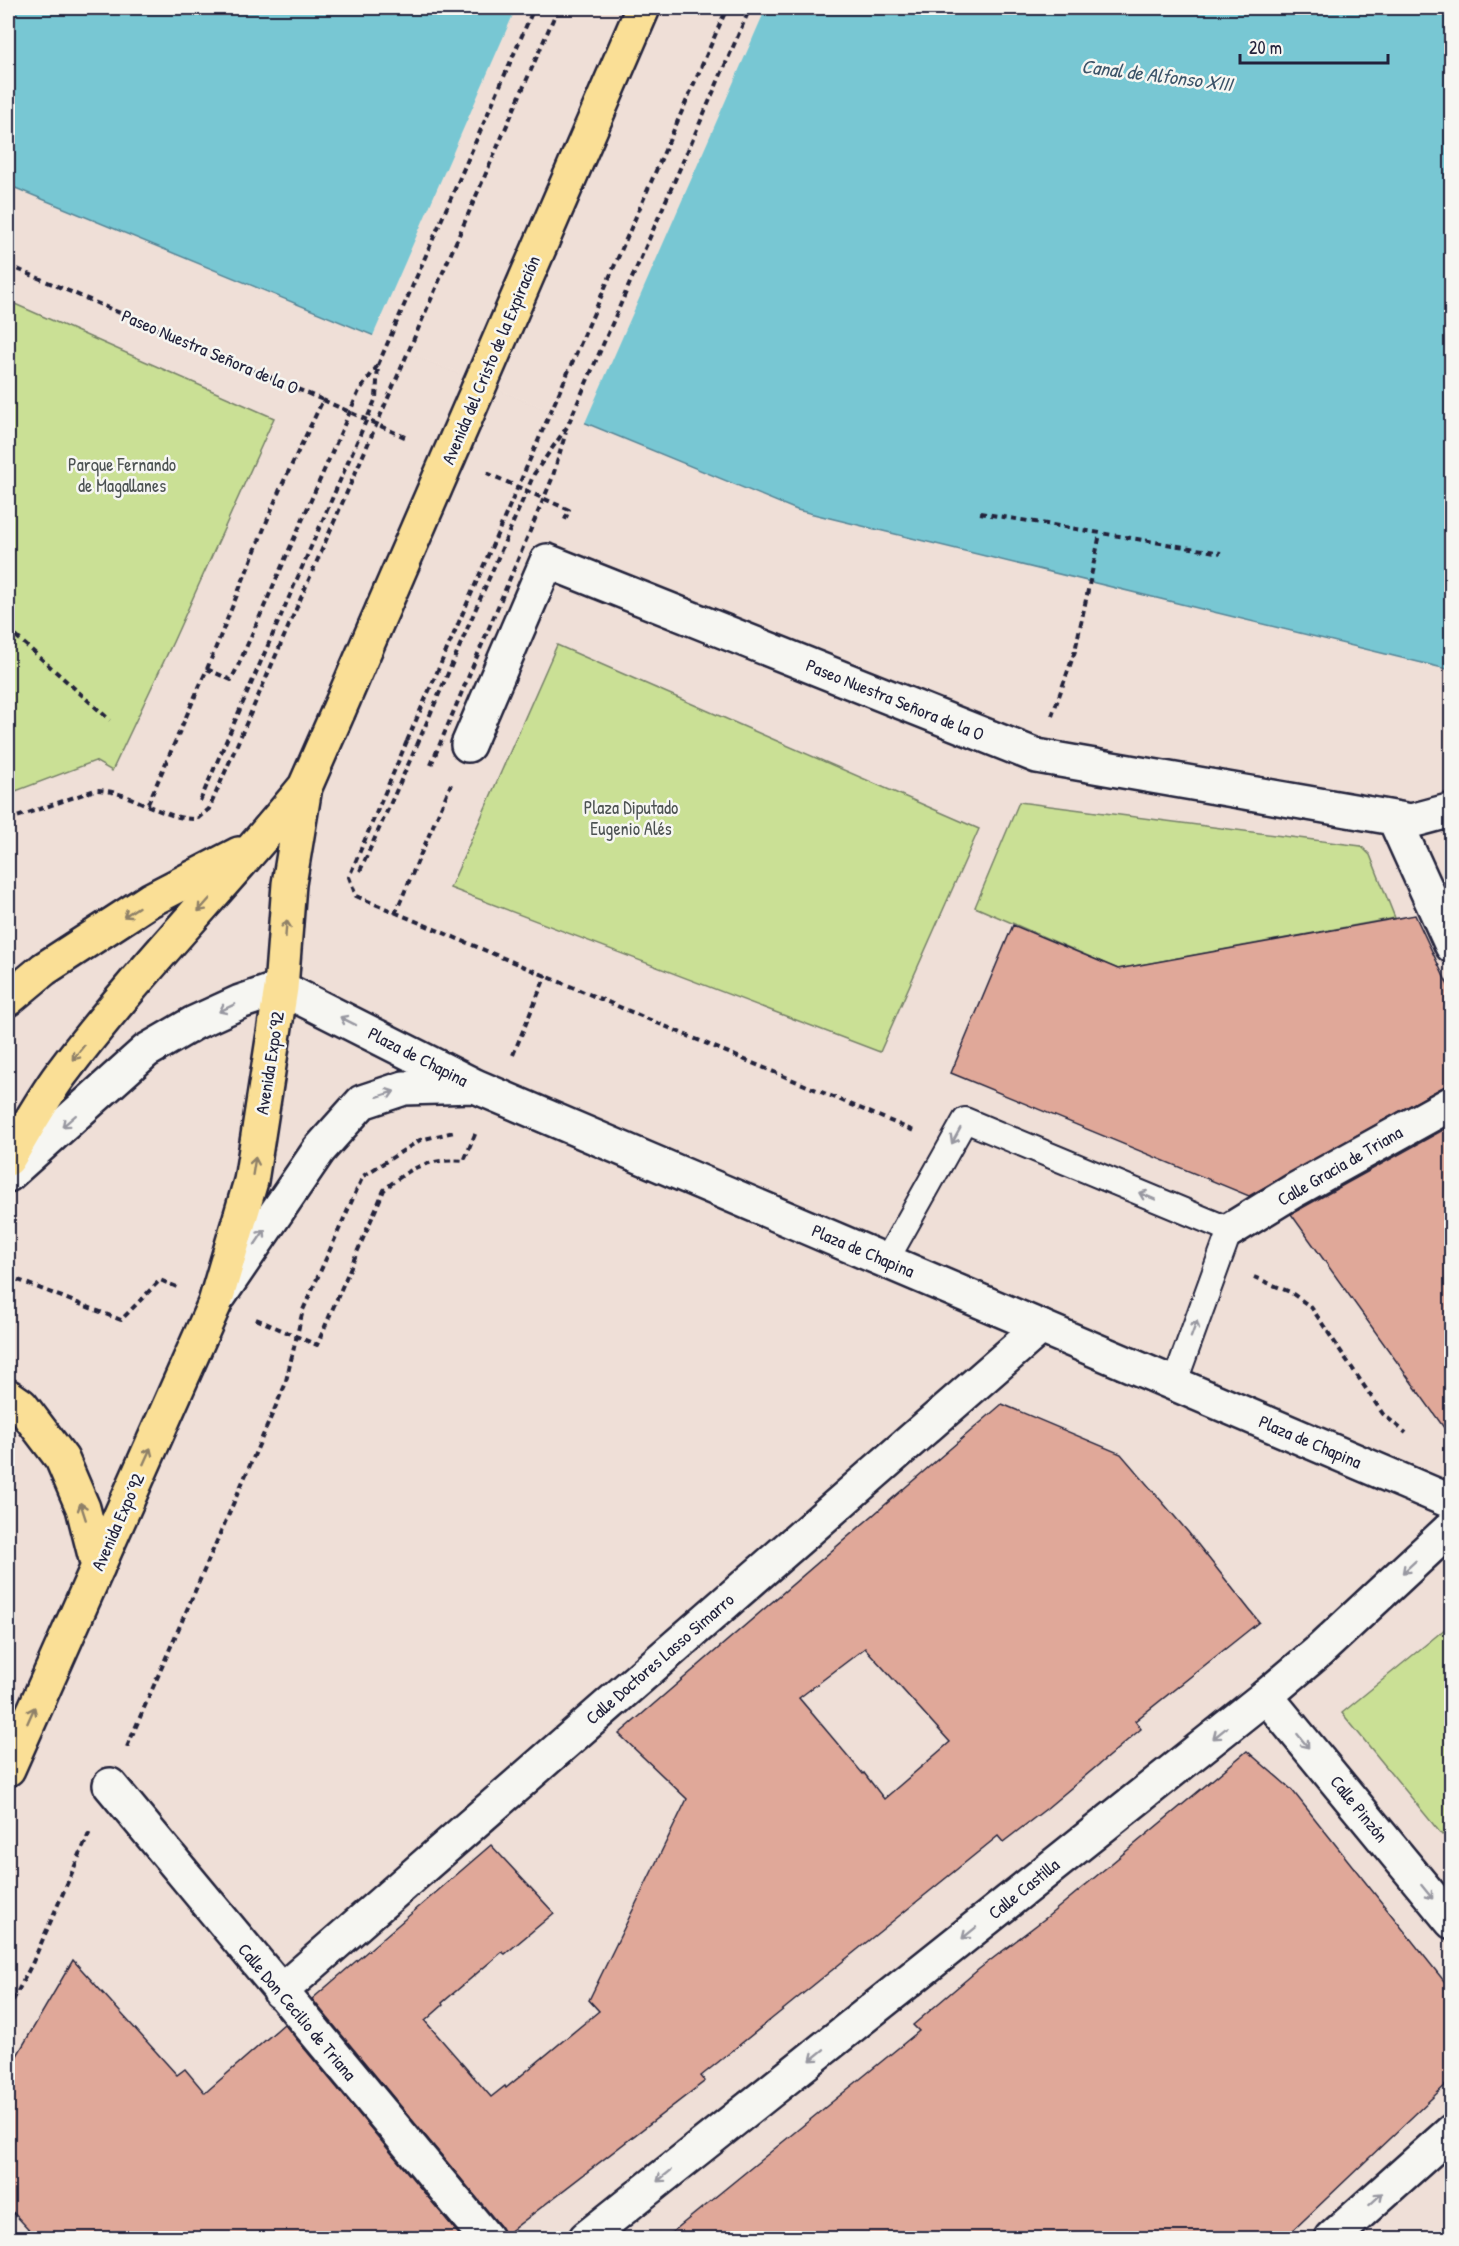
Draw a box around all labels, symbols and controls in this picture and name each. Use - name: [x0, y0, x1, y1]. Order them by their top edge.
- scale bar: [1240, 27, 1388, 65]
- text: 20 m: [1249, 35, 1282, 60]
- water label: Canal de Alfonso XIII: [1080, 52, 1236, 97]
- street label: Avenida del Cristo de la Expiración: [435, 252, 546, 468]
- street label: Paseo Nuestra Señora de la O: [118, 303, 302, 400]
- park label: Parque Fernando de Magallanes: [68, 452, 176, 498]
- street label: Paseo Nuestra Señora de la O: [803, 652, 988, 747]
- park label: Plaza Diputado Eugenio Alés: [584, 795, 678, 841]
- one-way arrow: [197, 897, 211, 912]
- one-way arrow: [123, 906, 140, 918]
- one-way arrow: [280, 920, 291, 940]
- one-way arrow: [218, 1003, 236, 1015]
- street label: Avenida Expo´92: [249, 1009, 290, 1116]
- one-way arrow: [340, 1015, 358, 1027]
- street label: Plaza de Chapina: [364, 1021, 473, 1092]
- one-way arrow: [71, 1045, 84, 1061]
- one-way arrow: [376, 1088, 395, 1099]
- one-way arrow: [62, 1114, 77, 1128]
- street label: Calle Gracia de Triana: [1273, 1120, 1407, 1212]
- one-way arrow: [949, 1127, 961, 1144]
- one-way arrow: [248, 1156, 259, 1176]
- one-way arrow: [1138, 1190, 1157, 1201]
- street label: Plaza de Chapina: [808, 1218, 918, 1283]
- one-way arrow: [254, 1229, 266, 1246]
- one-way arrow: [1189, 1320, 1200, 1339]
- street label: Plaza de Chapina: [1255, 1409, 1365, 1474]
- one-way arrow: [142, 1447, 154, 1465]
- street label: Avenida Expo´92: [85, 1469, 150, 1574]
- one-way arrow: [76, 1502, 87, 1521]
- one-way arrow: [1401, 1559, 1416, 1574]
- street label: Calle Doctores Lasso Simarro: [580, 1587, 739, 1730]
- one-way arrow: [26, 1707, 38, 1725]
- one-way arrow: [1212, 1726, 1228, 1739]
- one-way arrow: [1296, 1733, 1309, 1749]
- street label: Calle Pinzón: [1325, 1770, 1394, 1848]
- street label: Calle Castilla: [983, 1852, 1065, 1925]
- one-way arrow: [1420, 1884, 1434, 1899]
- one-way arrow: [961, 1926, 977, 1939]
- street label: Calle Don Cecilio de Triana: [232, 1938, 362, 2086]
- one-way arrow: [809, 2048, 825, 2061]
- one-way arrow: [656, 2170, 672, 2183]
- one-way arrow: [1368, 2192, 1383, 2206]

